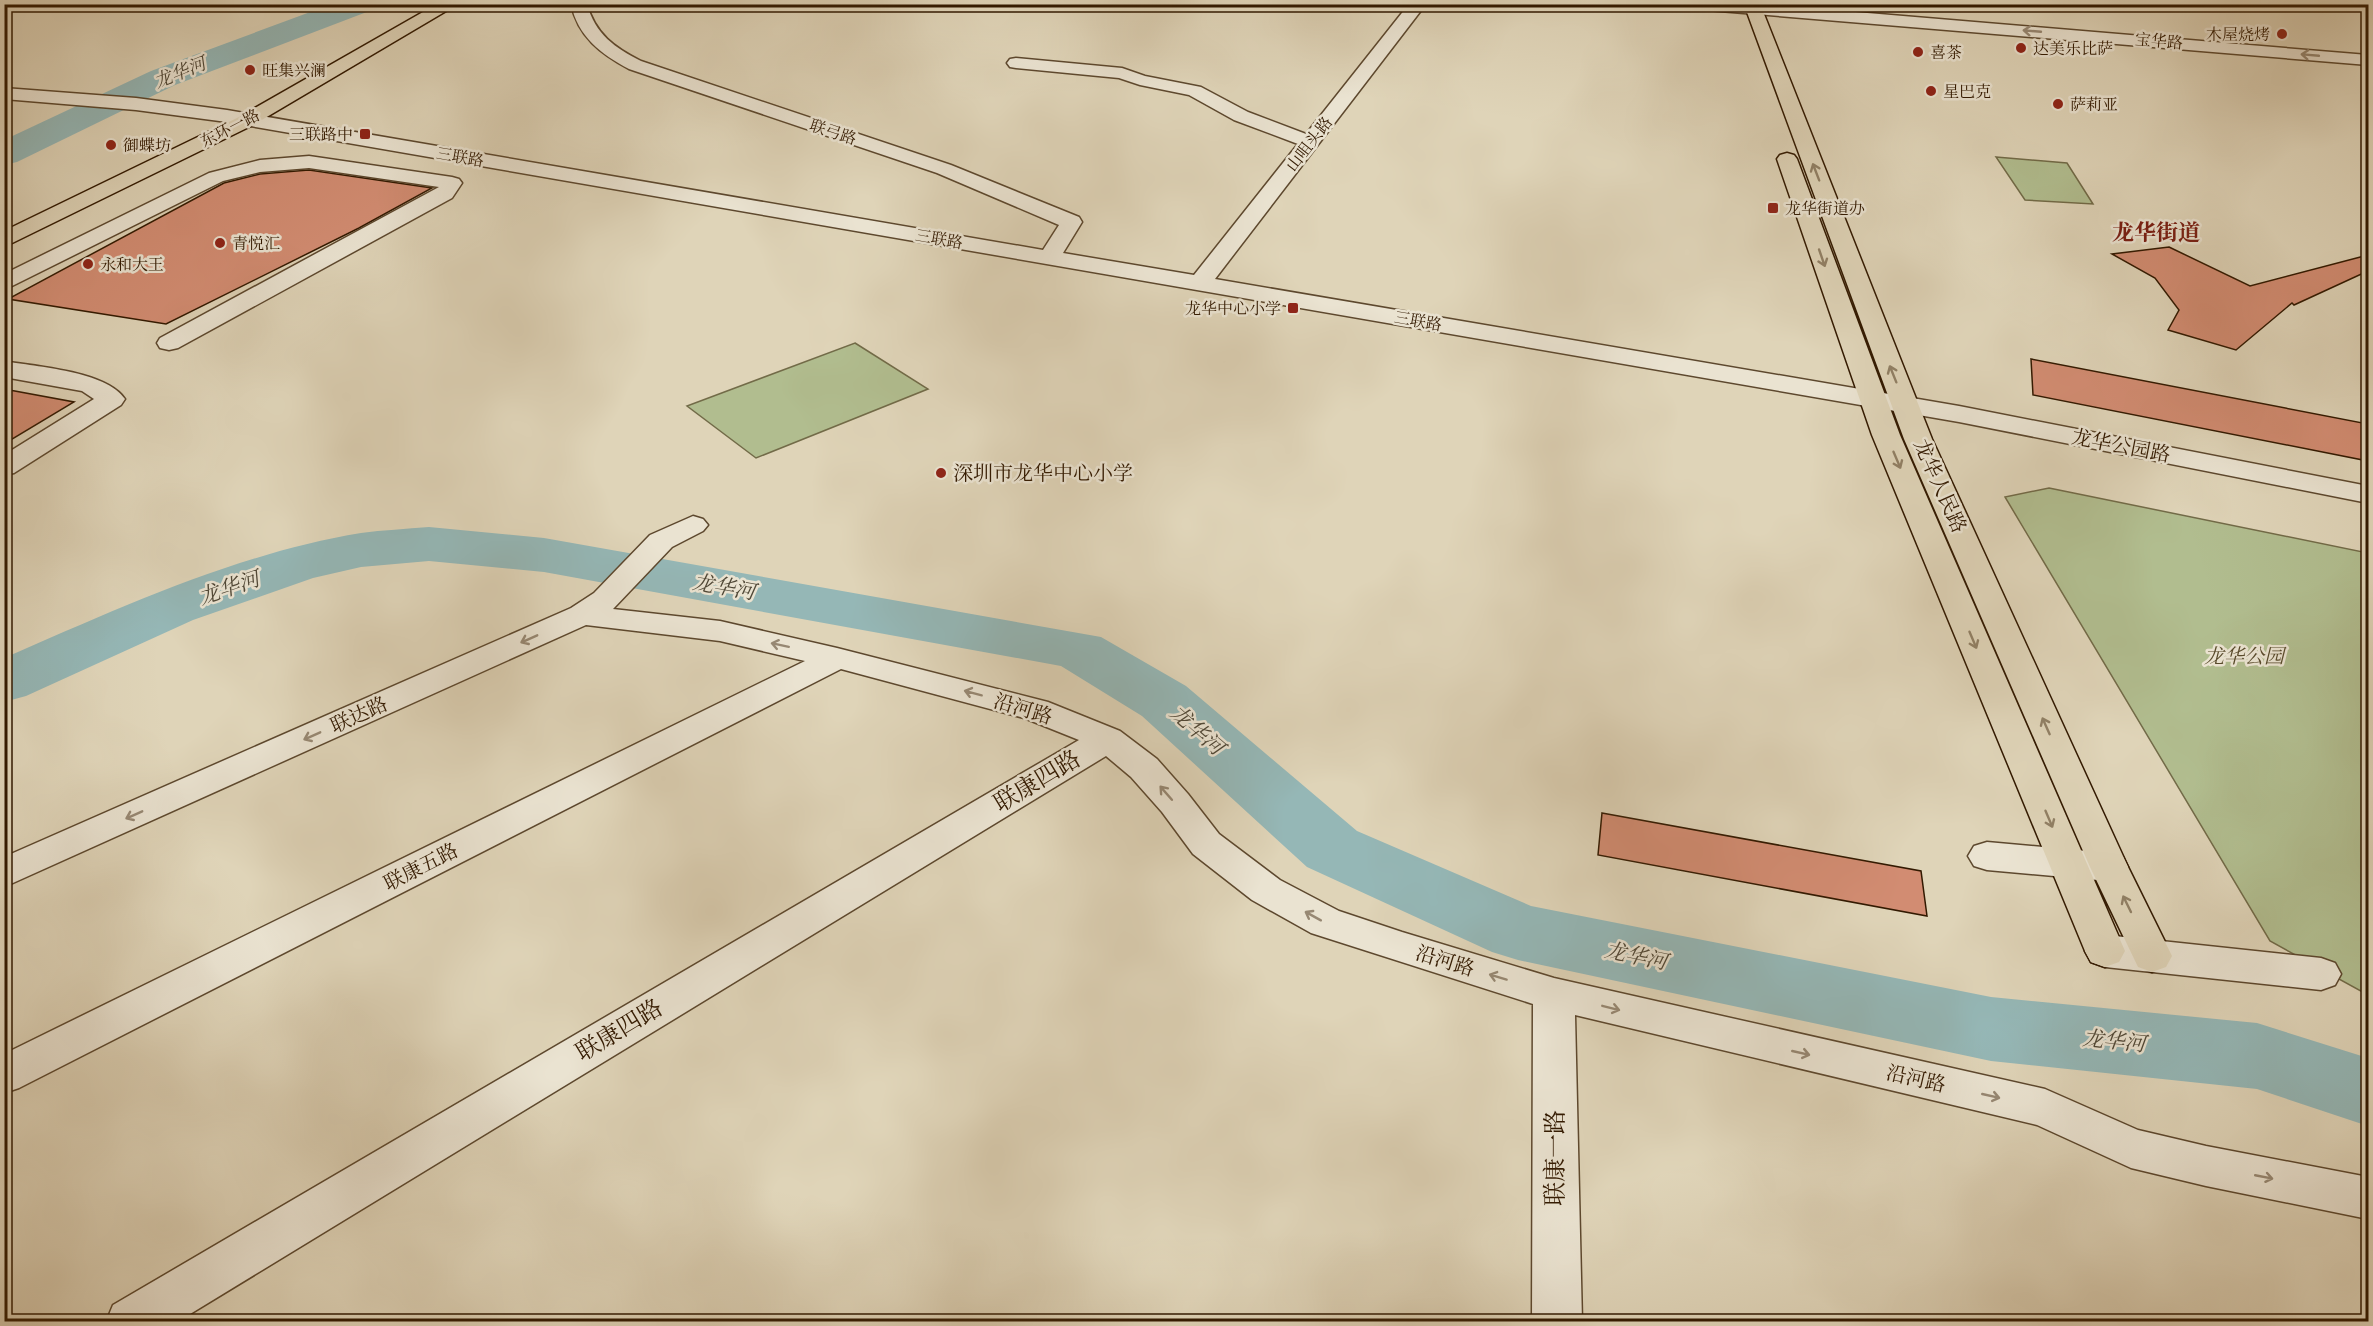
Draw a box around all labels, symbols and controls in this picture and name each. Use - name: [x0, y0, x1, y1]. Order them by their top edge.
- one-way arrow: [2023, 25, 2043, 36]
- place label: 木屋烧烤: [2206, 25, 2270, 44]
- marker: 木屋烧烤: [2275, 27, 2289, 41]
- street label: 宝华路: [2134, 29, 2184, 53]
- place label: 达美乐比萨: [2033, 39, 2113, 58]
- marker: 达美乐比萨: [2014, 41, 2028, 55]
- place label: 喜茶: [1930, 43, 1962, 62]
- marker: 喜茶: [1911, 45, 1925, 59]
- one-way arrow: [2301, 49, 2321, 60]
- water label: 龙华河: [151, 52, 212, 93]
- place label: 旺集兴澜: [262, 61, 326, 80]
- marker: 旺集兴澜: [243, 63, 257, 77]
- place label: 星巴克: [1943, 82, 1991, 101]
- marker: 星巴克: [1924, 84, 1938, 98]
- place label: 萨莉亚: [2070, 95, 2118, 114]
- marker: 萨莉亚: [2051, 97, 2065, 111]
- street label: 东环一路: [197, 105, 263, 151]
- street label: 山咀头路: [1282, 113, 1336, 175]
- street label: 联弓路: [807, 116, 859, 148]
- place label: 三联路中: [289, 125, 353, 144]
- marker: 三联路中: [358, 127, 372, 141]
- place label: 御蝶坊: [123, 136, 171, 155]
- marker: 御蝶坊: [104, 138, 118, 152]
- street label: 三联路: [435, 143, 485, 171]
- one-way arrow: [1810, 164, 1821, 182]
- place label: 龙华街道办: [1785, 199, 1865, 218]
- marker: 龙华街道办: [1766, 201, 1780, 215]
- district label: 龙华街道: [2112, 220, 2200, 246]
- street label: 三联路: [914, 225, 964, 253]
- place label: 青悦汇: [232, 234, 280, 253]
- marker: 青悦汇: [213, 236, 227, 250]
- one-way arrow: [1817, 248, 1828, 267]
- place label: 永和大王: [100, 255, 164, 274]
- marker: 永和大王: [81, 257, 95, 271]
- place label: 龙华中心小学: [1185, 299, 1281, 318]
- marker: 龙华中心小学: [1286, 301, 1300, 315]
- street label: 三联路: [1393, 307, 1443, 335]
- one-way arrow: [1887, 365, 1898, 384]
- street label: 龙华公园路: [2070, 425, 2172, 467]
- street label: 龙华人民路: [1909, 436, 1971, 536]
- one-way arrow: [1892, 451, 1903, 469]
- place label: 深圳市龙华中心小学: [953, 462, 1133, 485]
- marker: 深圳市龙华中心小学: [934, 466, 948, 480]
- water label: 龙华河: [195, 565, 266, 610]
- water label: 龙华河: [691, 570, 761, 605]
- one-way arrow: [1968, 630, 1979, 648]
- one-way arrow: [520, 634, 538, 646]
- one-way arrow: [770, 639, 789, 651]
- park label: 龙华公园: [2204, 645, 2287, 668]
- one-way arrow: [964, 687, 983, 699]
- street label: 沿河路: [991, 689, 1055, 729]
- street label: 联达路: [327, 692, 391, 738]
- water label: 龙华河: [1165, 700, 1232, 762]
- one-way arrow: [2040, 718, 2051, 736]
- one-way arrow: [304, 731, 322, 742]
- street label: 联康四路: [989, 744, 1085, 818]
- one-way arrow: [1159, 785, 1173, 800]
- one-way arrow: [126, 810, 144, 822]
- one-way arrow: [2044, 810, 2055, 828]
- street label: 联康五路: [380, 839, 462, 895]
- one-way arrow: [2120, 895, 2132, 913]
- one-way arrow: [1305, 910, 1323, 921]
- water label: 龙华河: [1603, 938, 1673, 975]
- street label: 沿河路: [1413, 941, 1477, 981]
- one-way arrow: [1489, 971, 1508, 982]
- street label: 联康四路: [571, 993, 667, 1067]
- one-way arrow: [1601, 1003, 1620, 1015]
- water label: 龙华河: [2081, 1026, 2151, 1057]
- one-way arrow: [1791, 1047, 1810, 1059]
- street label: 沿河路: [1884, 1061, 1948, 1097]
- one-way arrow: [1981, 1091, 2000, 1102]
- street label: 联康一路: [1541, 1110, 1569, 1206]
- one-way arrow: [2253, 1172, 2273, 1183]

